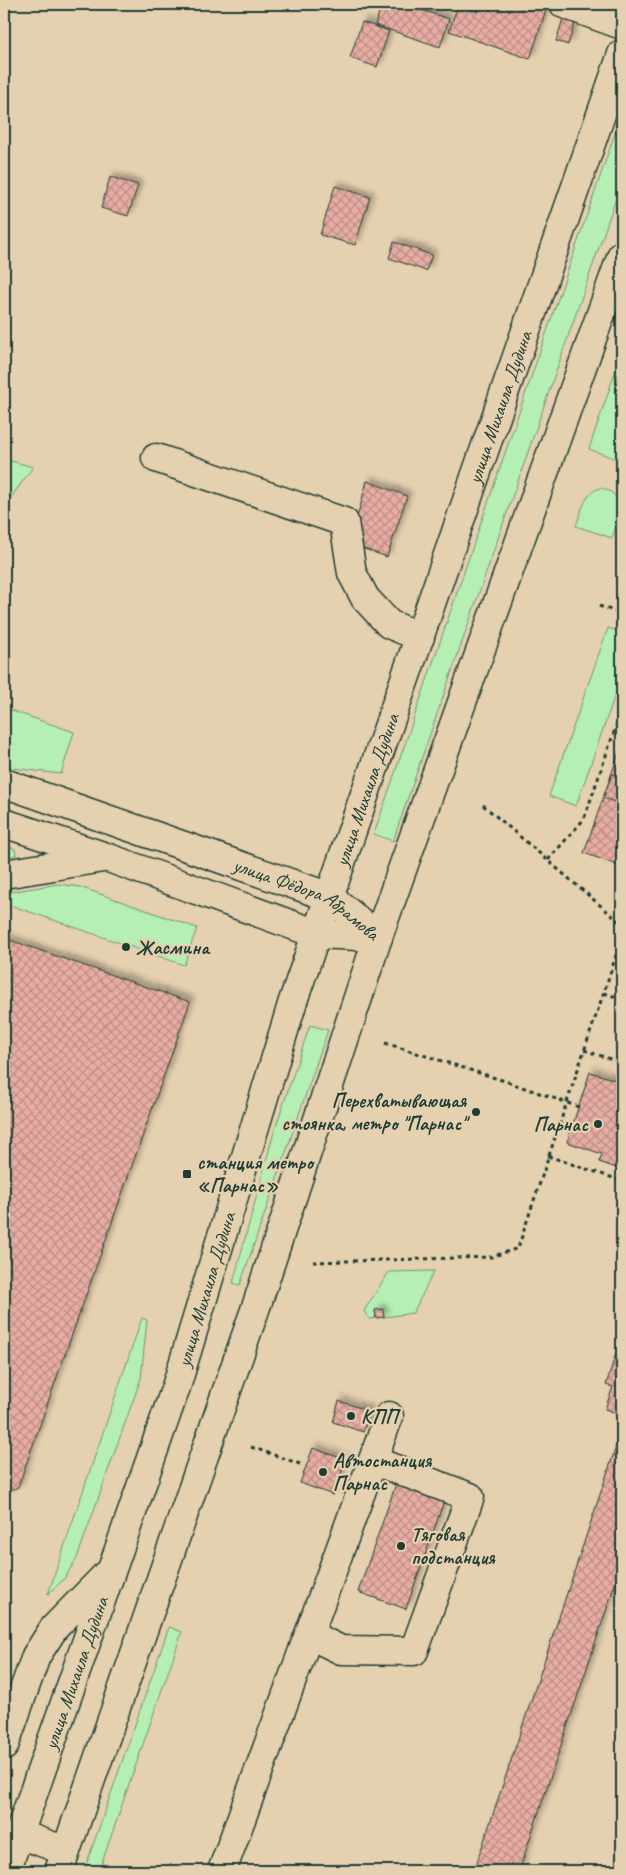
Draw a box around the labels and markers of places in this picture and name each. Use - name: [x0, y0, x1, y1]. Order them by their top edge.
- place label: Жасмина: [136, 935, 211, 960]
- marker: Жасмина: [120, 941, 132, 953]
- place label: Перехватывающая стоянка, метро "Парнас": [282, 1088, 470, 1136]
- marker: Перехватывающая стоянка, метро "Парнас": [470, 1106, 482, 1118]
- place label: Парнас: [534, 1112, 589, 1137]
- marker: Парнас: [592, 1118, 604, 1130]
- place label: станция метро «Парнас»: [197, 1150, 315, 1198]
- marker: станция метро «Парнас»: [181, 1168, 193, 1180]
- place label: КПП: [361, 1404, 401, 1429]
- marker: КПП: [345, 1410, 357, 1422]
- place label: Автостанция Парнас: [333, 1448, 433, 1496]
- marker: Автостанция Парнас: [317, 1466, 329, 1478]
- place label: Тяговая подстанция: [411, 1522, 496, 1570]
- marker: Тяговая подстанция: [395, 1540, 407, 1552]

